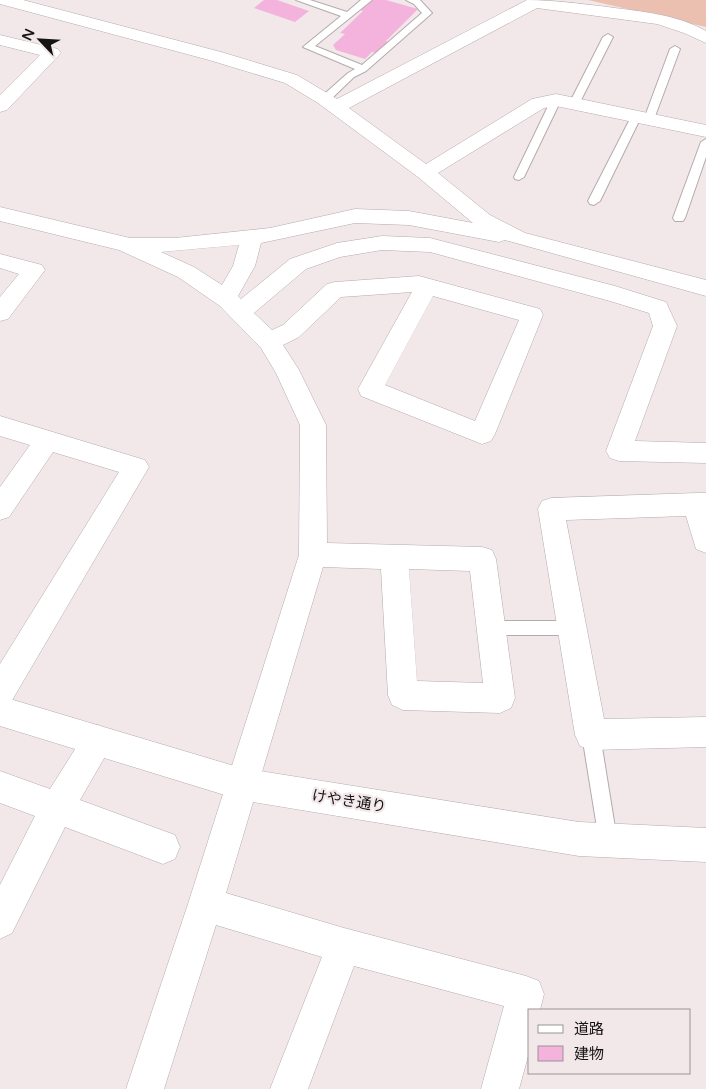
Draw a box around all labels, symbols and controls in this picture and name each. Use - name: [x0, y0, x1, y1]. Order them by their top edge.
- north arrow: [15, 15, 65, 65]
- text: N: [19, 26, 39, 43]
- street label: けやき通り: [311, 786, 387, 816]
- legend: [528, 1009, 691, 1074]
- text: 道路: [574, 1020, 604, 1038]
- text: 建物: [574, 1045, 604, 1063]

